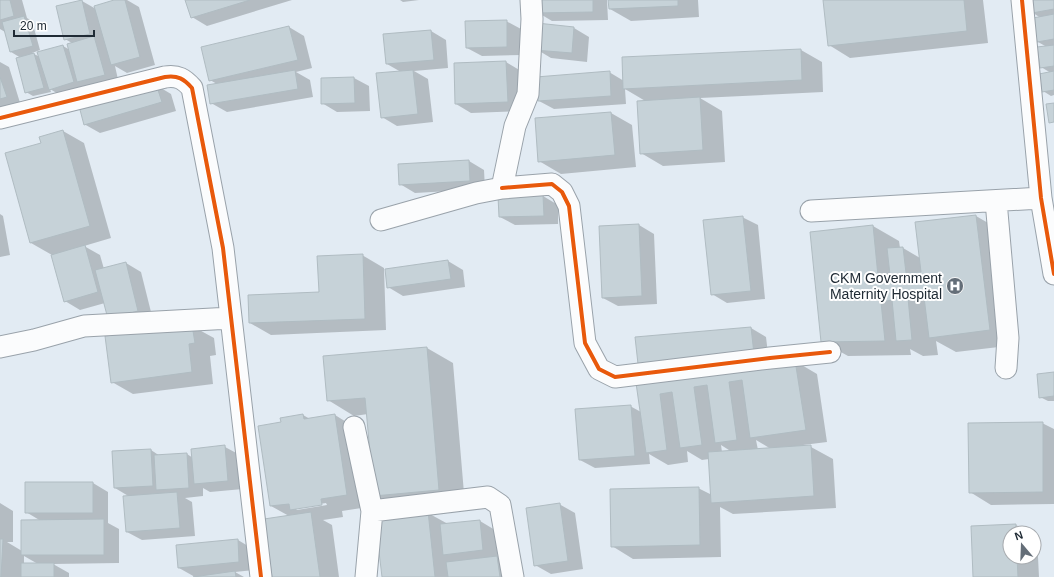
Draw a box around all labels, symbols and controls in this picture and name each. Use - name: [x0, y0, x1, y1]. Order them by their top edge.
- scale bar: [14, 12, 94, 38]
- text: 20 m: [20, 19, 47, 33]
- place label: CKM Government Maternity Hospital: [830, 270, 942, 302]
- hospital icon: CKM Government Maternity Hospital: [945, 276, 965, 296]
- north arrow: [1002, 525, 1042, 565]
- text: N: [1013, 529, 1025, 543]

